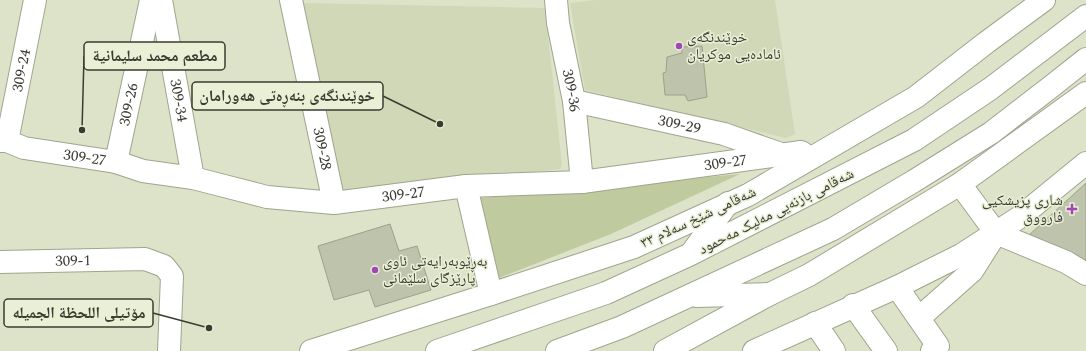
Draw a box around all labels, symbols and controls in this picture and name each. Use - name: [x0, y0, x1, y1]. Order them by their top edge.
- place label: خوێندنگەی ئامادەیی موکریان: [687, 26, 781, 66]
- marker: خوێندنگەی ئامادەیی موکریان: [674, 41, 684, 51]
- callout: مطعم محمد سليمانية: [84, 42, 225, 70]
- text: مطعم محمد سليمانية: [92, 44, 218, 68]
- street label: 309-24: [6, 47, 37, 94]
- street label: 309-36: [556, 67, 586, 114]
- street label: 309-34: [163, 77, 194, 124]
- street label: 309-26: [113, 80, 145, 128]
- callout: خوێندنگەی بنەڕەتی هەورامان: [192, 82, 383, 110]
- text: خوێندنگەی بنەڕەتی هەورامان: [199, 84, 375, 108]
- street label: 309-29: [656, 109, 703, 141]
- street label: 309-28: [306, 125, 338, 172]
- street label: 309-27: [62, 143, 108, 172]
- street label: 309-27: [703, 149, 748, 177]
- street label: شەقامی بازنەیی مەلیک مەحمود: [695, 162, 858, 261]
- street label: 309-27: [381, 180, 426, 209]
- street label: شەقامی شێخ سەلام ٣٣: [636, 180, 760, 254]
- place label: شاری پزیشکیی فارووق: [982, 189, 1063, 229]
- marker: شاری پزیشکیی فارووق: [1066, 203, 1078, 215]
- street label: 309-1: [55, 249, 91, 273]
- place label: بەڕێوبەرایەتی ئاوی پارێزگای سلێمانی: [383, 250, 487, 290]
- marker: بەڕێوبەرایەتی ئاوی پارێزگای سلێمانی: [370, 265, 380, 275]
- callout: مۆتیلی اللحظة الجميله: [4, 299, 153, 327]
- text: مۆتیلی اللحظة الجميله: [12, 301, 146, 325]

